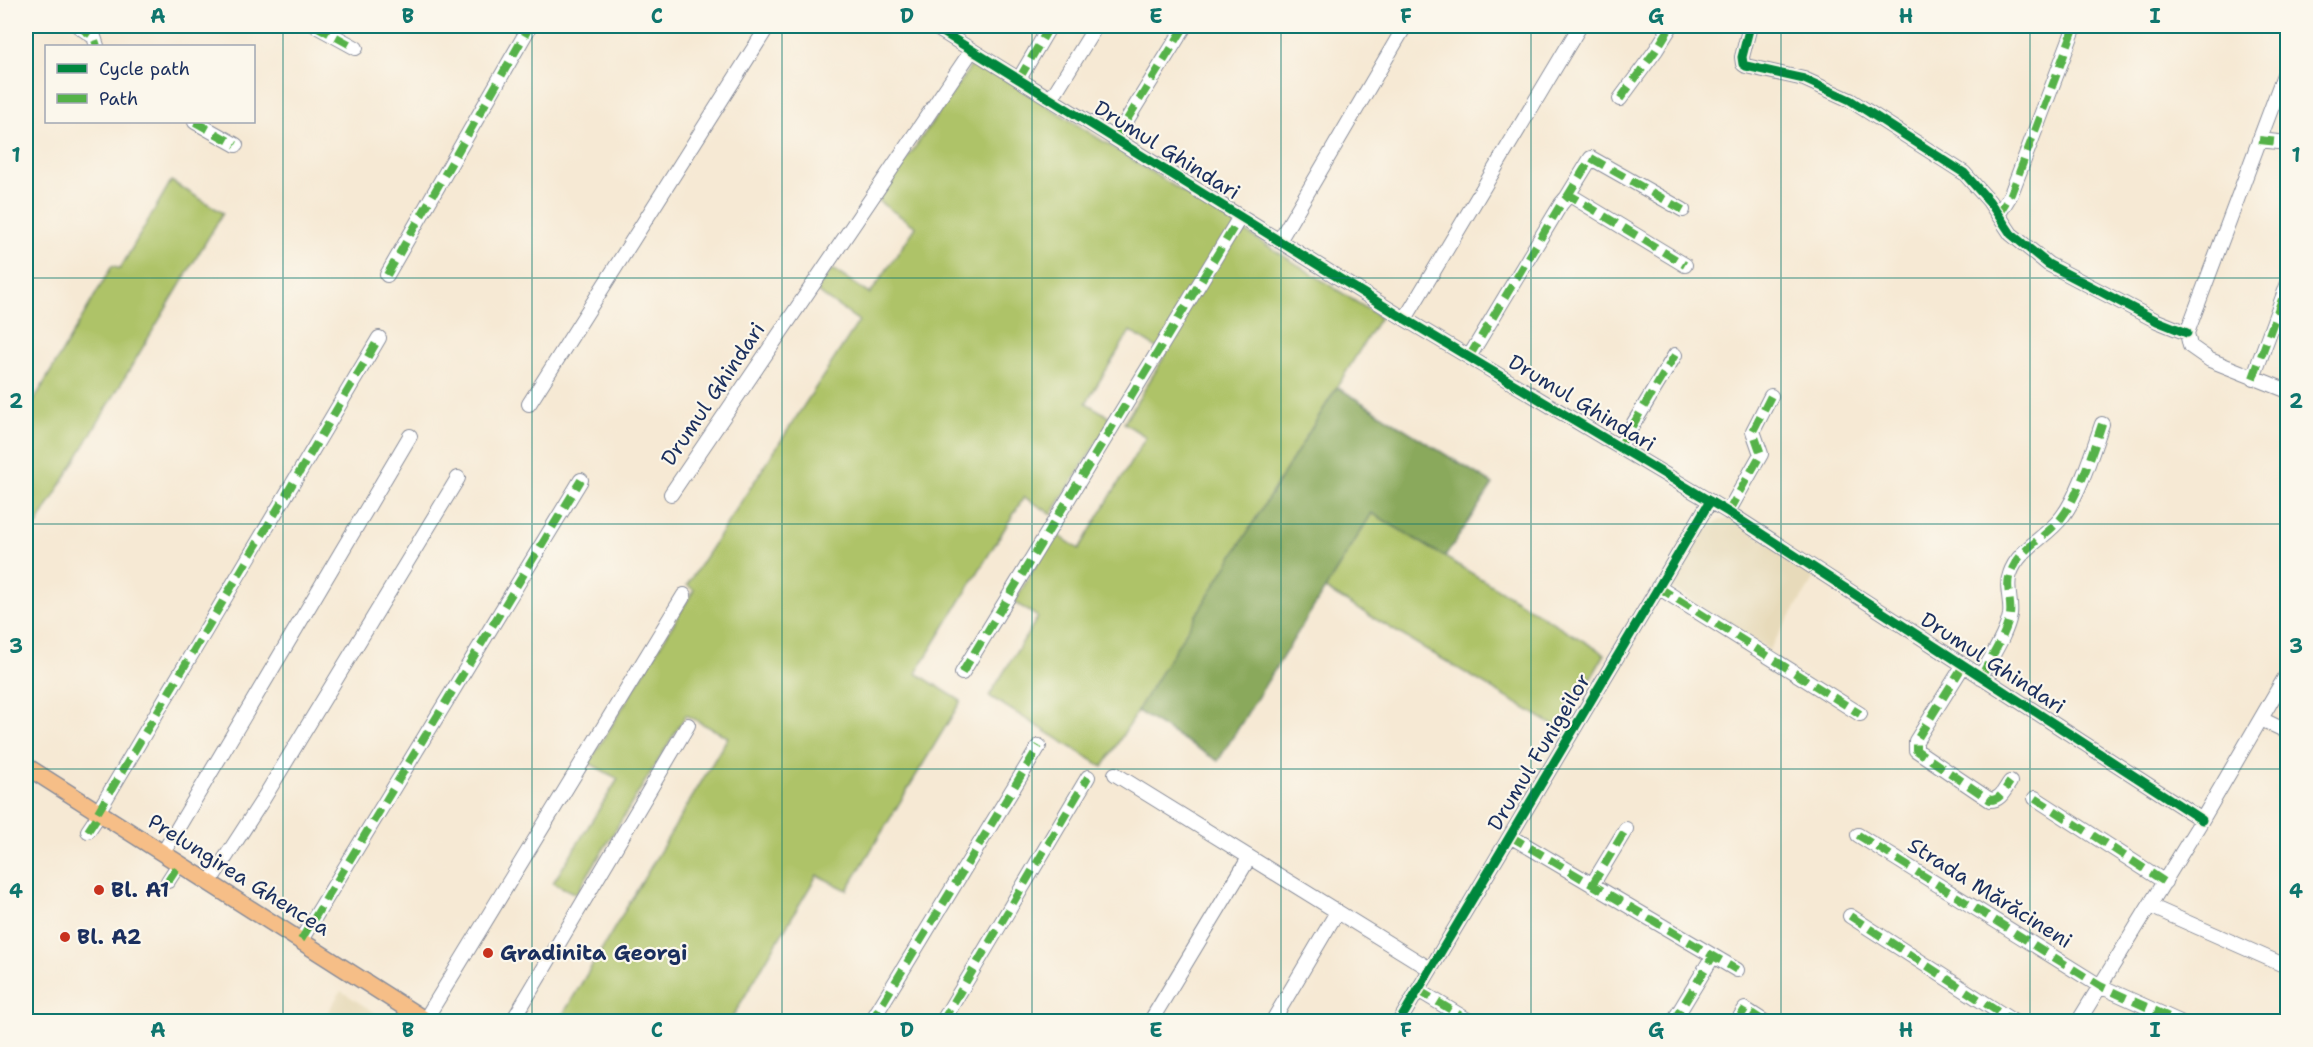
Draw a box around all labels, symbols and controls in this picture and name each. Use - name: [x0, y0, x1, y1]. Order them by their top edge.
- text: A: [150, 3, 166, 29]
- text: B: [402, 3, 414, 29]
- text: C: [651, 3, 663, 29]
- text: D: [900, 3, 914, 29]
- text: E: [1149, 3, 1163, 29]
- text: F: [1400, 3, 1412, 29]
- text: G: [1648, 3, 1664, 29]
- text: H: [1899, 3, 1913, 29]
- text: I: [2149, 3, 2161, 29]
- legend: [45, 45, 255, 123]
- text: Cycle path: [99, 57, 190, 81]
- text: Path: [99, 87, 138, 111]
- street label: Drumul Ghindari: [1089, 94, 1245, 206]
- text: 1: [11, 142, 21, 168]
- text: 1: [2291, 142, 2301, 168]
- street label: Drumul Ghindari: [655, 317, 771, 471]
- street label: Drumul Ghindari: [1503, 348, 1661, 458]
- text: 2: [9, 388, 23, 414]
- text: 2: [2289, 388, 2303, 414]
- street label: Drumul Ghindari: [1915, 606, 2071, 720]
- text: 3: [9, 633, 23, 659]
- text: 3: [2289, 633, 2303, 659]
- street label: Drumul Funigeilor: [1481, 668, 1597, 836]
- street label: Prelungirea Ghencea: [143, 808, 335, 942]
- street label: Strada Mărăcineni: [1903, 831, 2077, 955]
- place label: Bl. A1: [111, 876, 169, 904]
- text: 4: [9, 878, 23, 904]
- text: 4: [2289, 878, 2303, 904]
- marker: Bl. A1: [92, 883, 106, 897]
- place label: Bl. A2: [77, 923, 142, 951]
- marker: Bl. A2: [58, 930, 72, 944]
- place label: Gradinita Georgi: [500, 939, 687, 967]
- marker: Gradinita Georgi: [481, 946, 495, 960]
- text: A: [150, 1017, 166, 1043]
- text: B: [402, 1017, 414, 1043]
- text: C: [651, 1017, 663, 1043]
- text: D: [900, 1017, 914, 1043]
- text: E: [1149, 1017, 1163, 1043]
- text: F: [1400, 1017, 1412, 1043]
- text: G: [1648, 1017, 1664, 1043]
- text: H: [1899, 1017, 1913, 1043]
- text: I: [2149, 1017, 2161, 1043]

